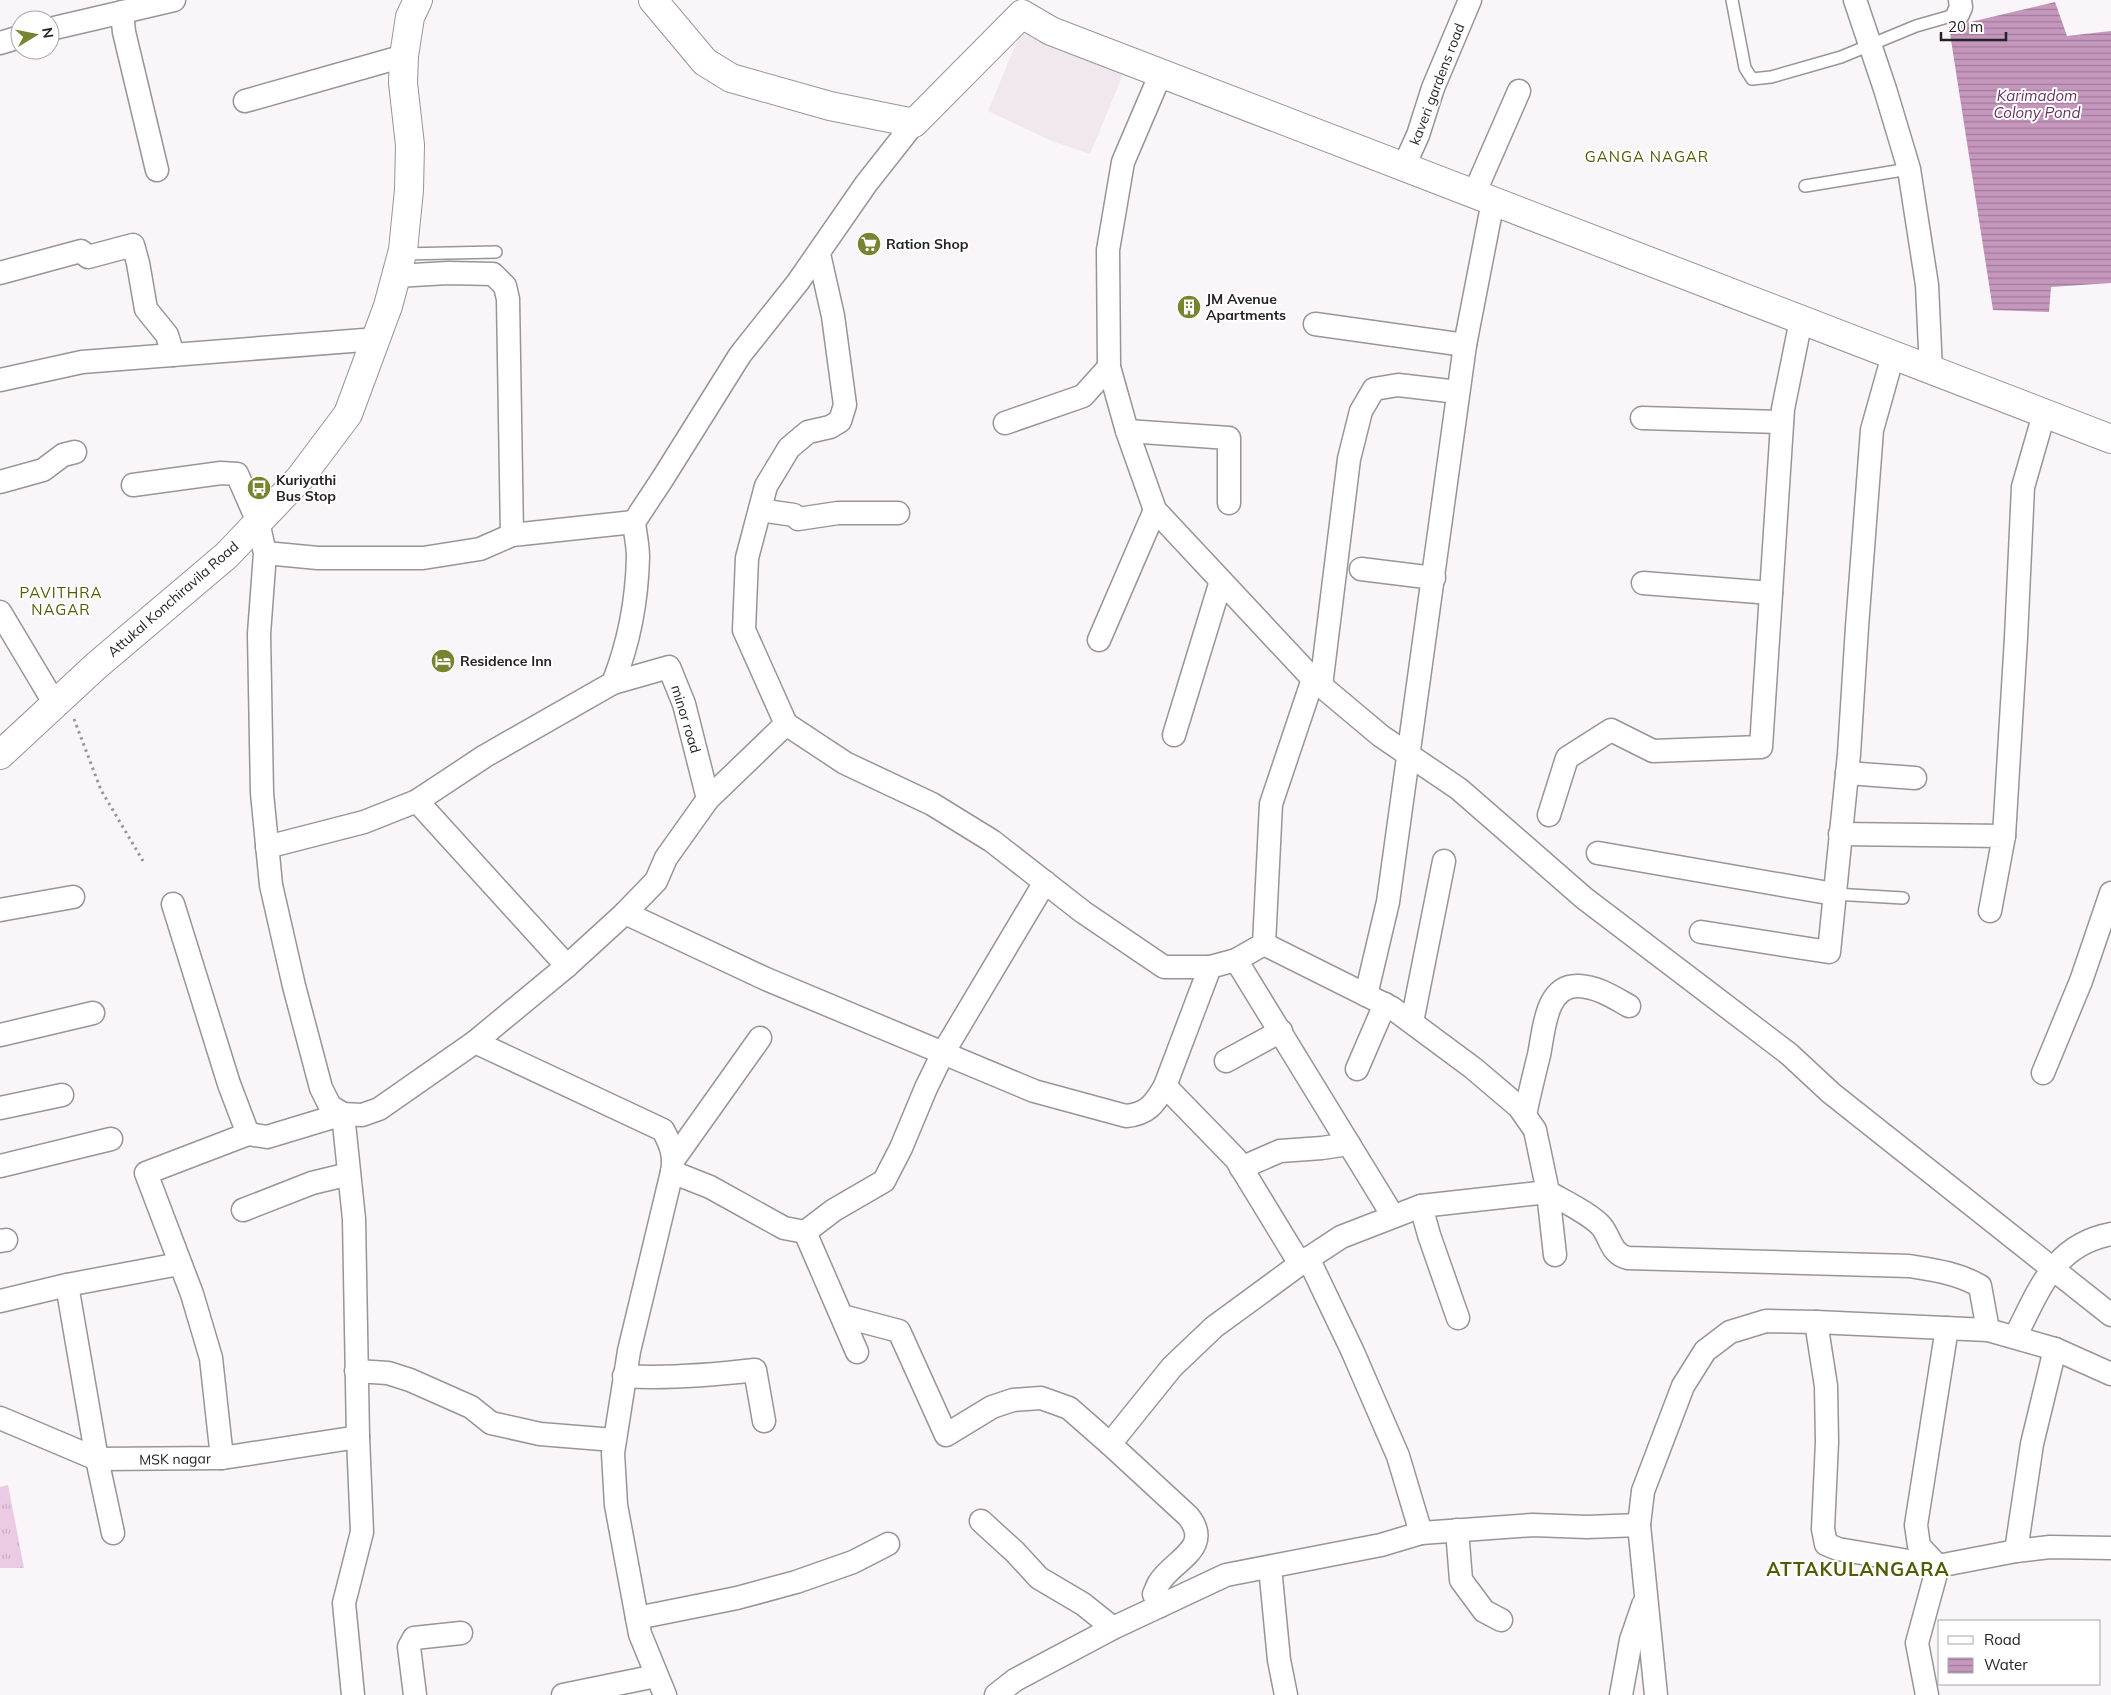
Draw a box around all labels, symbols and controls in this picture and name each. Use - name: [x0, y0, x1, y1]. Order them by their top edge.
- north arrow: [10, 10, 60, 60]
- scale bar: [1941, 10, 2006, 42]
- text: 20 m: [1948, 17, 1983, 36]
- street label: kaveri gardens road: [1405, 21, 1469, 147]
- text: N: [38, 26, 58, 40]
- water label: Karimadom Colony Pond: [1994, 86, 2080, 122]
- district label: GANGA NAGAR: [1585, 147, 1709, 166]
- supermarket icon: Ration Shop: [856, 231, 882, 257]
- place label: Ration Shop: [886, 235, 969, 253]
- place label: JM Avenue Apartments: [1206, 290, 1286, 324]
- building icon: JM Avenue Apartments: [1176, 294, 1202, 320]
- place label: Kuriyathi Bus Stop: [276, 471, 336, 505]
- bus stop icon: Kuriyathi Bus Stop: [246, 475, 272, 501]
- street label: Attukal Konchiravila Road: [104, 537, 242, 661]
- district label: PAVITHRA NAGAR: [19, 583, 103, 619]
- hotel icon: Residence Inn: [430, 648, 456, 674]
- place label: Residence Inn: [460, 652, 552, 670]
- street label: minor road: [667, 683, 705, 755]
- street label: MSK nagar: [139, 1449, 212, 1469]
- district label: ATTAKULANGARA: [1766, 1557, 1950, 1581]
- legend: [1938, 1620, 2101, 1685]
- text: Road: [1984, 1630, 2021, 1649]
- text: Water: [1984, 1655, 2028, 1674]

